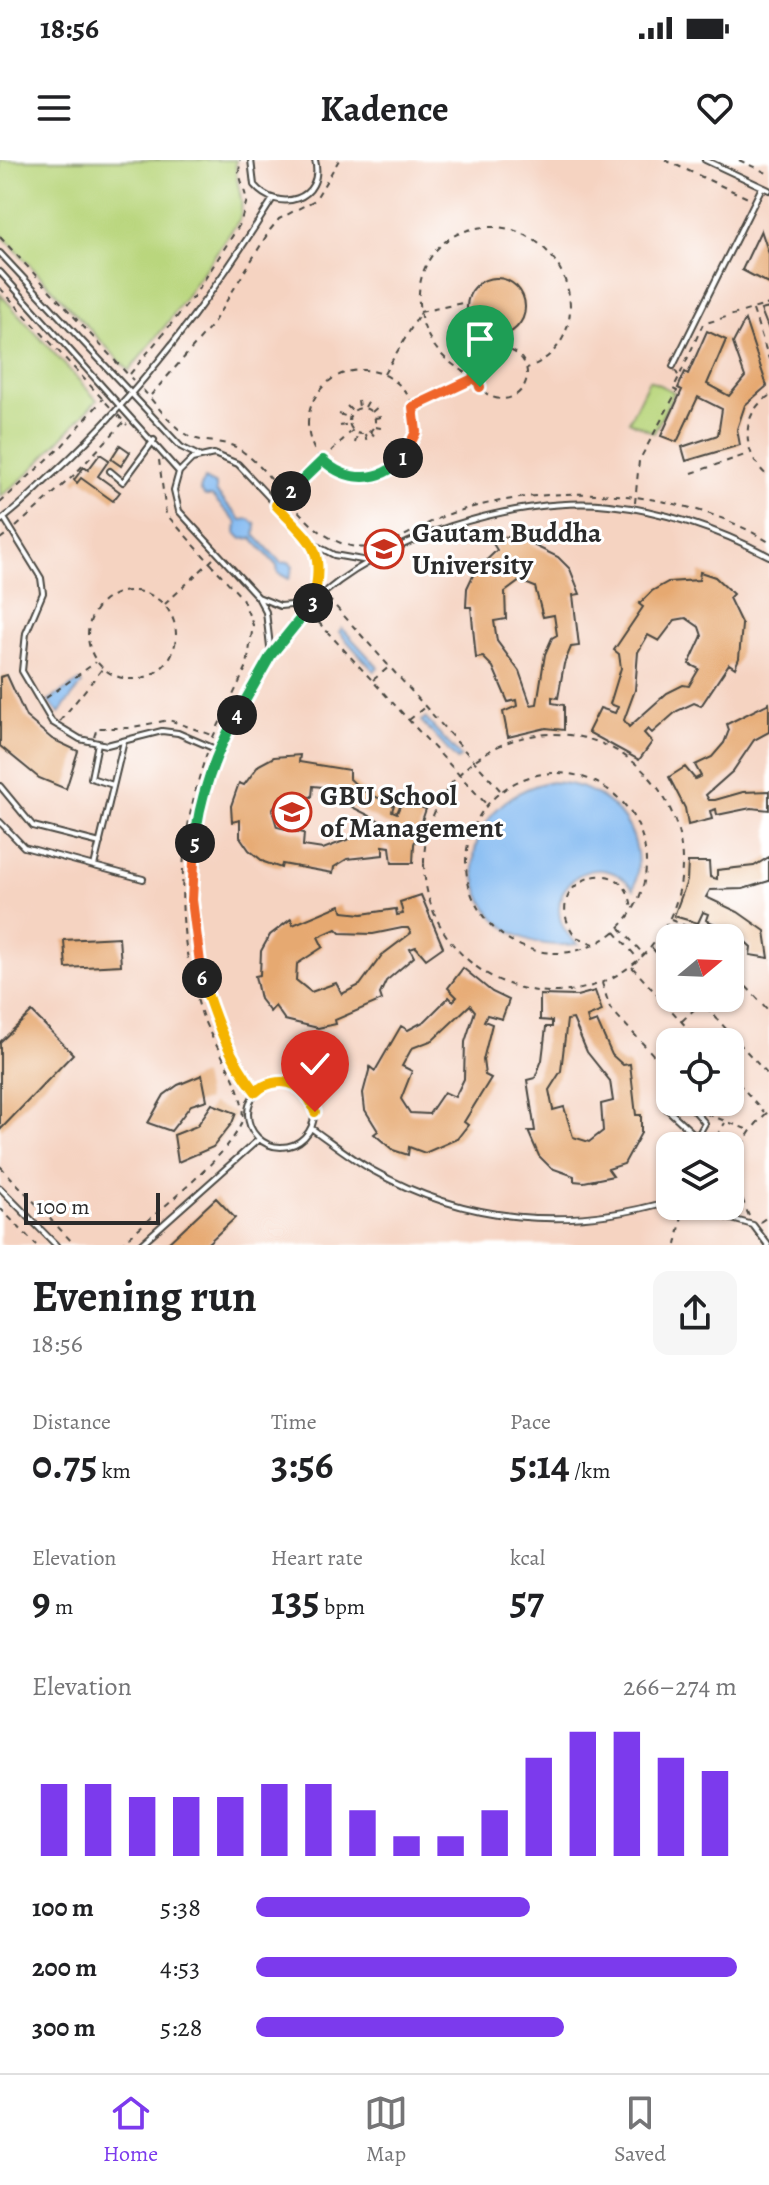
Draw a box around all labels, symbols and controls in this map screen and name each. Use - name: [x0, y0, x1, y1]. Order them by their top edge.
- text: 18:56: [40, 8, 99, 48]
- text: Kadence: [320, 84, 449, 133]
- icon: menu: [32, 86, 76, 130]
- icon: heart: [693, 86, 737, 130]
- pin: [446, 305, 514, 387]
- icon: arrive: [458, 317, 502, 361]
- pin: 1: [383, 438, 423, 478]
- text: 1: [399, 443, 407, 473]
- pin: 2: [271, 471, 311, 511]
- text: 2: [286, 476, 296, 506]
- place label: Gautam Buddha University: [412, 514, 602, 584]
- school or university icon: Gautam Buddha University: [363, 528, 405, 570]
- pin: 3: [293, 583, 333, 623]
- text: 3: [308, 588, 318, 618]
- pin: 4: [217, 695, 257, 735]
- text: 4: [232, 700, 242, 730]
- place label: GBU School of Management: [320, 777, 503, 847]
- school or university icon: GBU School of Management: [271, 791, 313, 833]
- pin: 5: [175, 823, 215, 863]
- text: 5: [190, 828, 200, 858]
- north arrow: [656, 924, 744, 1012]
- map controls: [656, 924, 744, 1220]
- pin: 6: [182, 958, 222, 998]
- text: 6: [197, 963, 207, 993]
- button: locate: [656, 1028, 744, 1116]
- pin: [281, 1030, 349, 1112]
- icon: check: [293, 1042, 337, 1086]
- button: layers: [656, 1132, 744, 1220]
- scale bar: [24, 1189, 160, 1225]
- text: 100 m: [36, 1192, 90, 1222]
- text: Evening run: [32, 1266, 257, 1326]
- button: share: [653, 1271, 737, 1355]
- text: 18:56: [32, 1326, 83, 1361]
- text: Distance: [32, 1407, 111, 1437]
- text: Time: [271, 1407, 317, 1437]
- text: Pace: [510, 1407, 551, 1437]
- text: 0.75: [32, 1437, 97, 1492]
- text: 3:56: [271, 1437, 333, 1492]
- text: 5:14: [510, 1437, 570, 1492]
- text: km: [97, 1456, 131, 1486]
- text: /km: [570, 1456, 611, 1486]
- text: Elevation: [32, 1543, 116, 1573]
- text: Heart rate: [271, 1543, 363, 1573]
- text: kcal: [510, 1543, 545, 1573]
- text: 9: [32, 1573, 51, 1628]
- text: 135: [271, 1573, 320, 1628]
- text: 57: [510, 1573, 544, 1628]
- text: m: [51, 1592, 73, 1622]
- text: bpm: [320, 1592, 365, 1622]
- text: Elevation: [32, 1669, 132, 1704]
- text: 266–274 m: [623, 1669, 737, 1704]
- text: 100 m: [32, 1890, 94, 1925]
- text: 5:38: [160, 1890, 201, 1925]
- text: 200 m: [32, 1950, 97, 1985]
- text: 4:53: [160, 1950, 200, 1985]
- text: 300 m: [32, 2010, 96, 2045]
- text: 5:28: [160, 2010, 202, 2045]
- tab: Home: [103, 2091, 158, 2169]
- tab: Map: [364, 2091, 408, 2169]
- tab: Saved: [614, 2091, 666, 2169]

